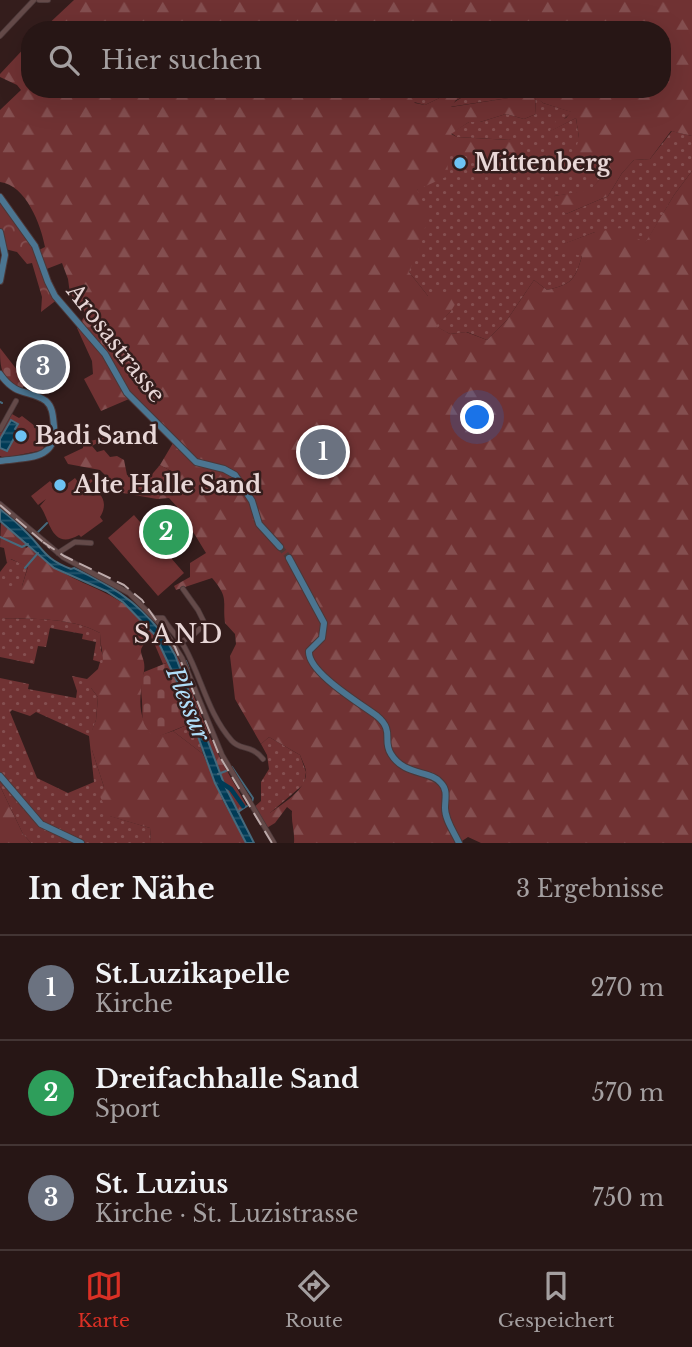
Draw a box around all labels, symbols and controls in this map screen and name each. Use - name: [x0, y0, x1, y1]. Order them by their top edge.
- search box: [21, 21, 671, 98]
- icon: search: [45, 41, 83, 79]
- text: Hier suchen: [101, 44, 262, 76]
- place label: Mittenberg: [474, 149, 612, 177]
- marker: Mittenberg: [452, 155, 468, 171]
- street label: Arosastrasse: [60, 277, 171, 408]
- pin: 3: [20, 341, 66, 393]
- your location: [460, 400, 494, 434]
- place label: Badi Sand: [35, 422, 158, 450]
- pin: 1: [300, 426, 346, 478]
- marker: Badi Sand: [13, 428, 29, 444]
- place label: Alte Halle Sand: [73, 471, 261, 499]
- marker: Alte Halle Sand: [52, 477, 68, 493]
- pin: 2: [143, 506, 189, 558]
- district label: SAND: [134, 618, 224, 650]
- water label: Plessur: [160, 661, 217, 746]
- text: In der Nähe: [28, 870, 215, 907]
- text: 3 Ergebnisse: [516, 875, 664, 903]
- text: St.Luzikapelle: [95, 958, 290, 990]
- text: 1: [46, 974, 56, 1002]
- text: 270 m: [591, 974, 664, 1002]
- text: Kirche: [95, 990, 173, 1018]
- text: Dreifachhalle Sand: [95, 1063, 359, 1095]
- text: 2: [44, 1079, 58, 1107]
- text: 570 m: [592, 1079, 664, 1107]
- text: Sport: [95, 1095, 160, 1123]
- text: St. Luzius: [95, 1168, 228, 1200]
- text: 3: [44, 1184, 58, 1212]
- text: 750 m: [592, 1184, 664, 1212]
- text: Kirche · St. Luzistrasse: [95, 1200, 358, 1228]
- tab: Karte: [77, 1267, 130, 1332]
- tab: Route: [285, 1267, 343, 1332]
- tab: Gespeichert: [498, 1267, 615, 1332]

